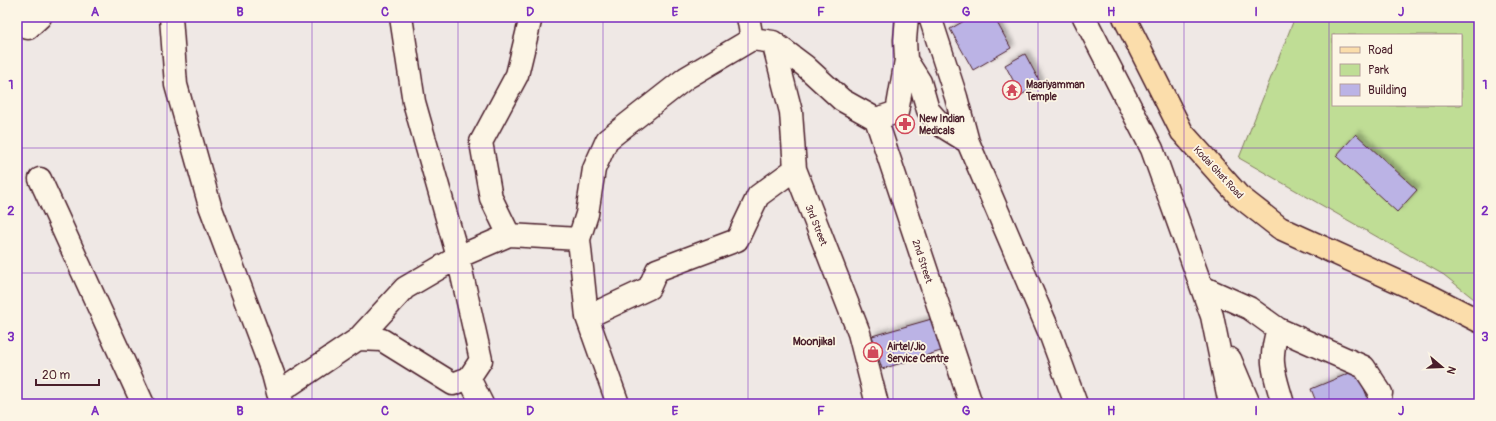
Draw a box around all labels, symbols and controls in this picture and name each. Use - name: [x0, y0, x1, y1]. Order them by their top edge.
- text: A: [91, 4, 100, 20]
- text: B: [236, 4, 244, 20]
- text: C: [381, 4, 389, 20]
- text: D: [526, 4, 534, 20]
- text: E: [672, 4, 679, 20]
- text: F: [817, 4, 825, 20]
- text: G: [962, 4, 971, 20]
- text: H: [1107, 4, 1115, 20]
- text: I: [1254, 4, 1258, 20]
- text: J: [1398, 4, 1404, 20]
- legend: [1332, 34, 1462, 106]
- text: Road: [1368, 43, 1393, 58]
- text: Park: [1368, 63, 1389, 78]
- text: 1: [8, 77, 14, 93]
- text: 1: [1482, 77, 1488, 93]
- temple icon: Maariyamman Temple: [1001, 79, 1023, 101]
- place label: Maariyamman Temple: [1025, 79, 1085, 103]
- text: Building: [1368, 83, 1407, 98]
- pharmacy icon: New Indian Medicals: [894, 113, 916, 135]
- place label: New Indian Medicals: [919, 113, 965, 137]
- street label: Kodai Ghat Road: [1191, 144, 1246, 202]
- text: 2: [7, 203, 15, 219]
- street label: 3rd Street: [802, 203, 830, 249]
- text: 2: [1481, 203, 1489, 219]
- street label: 2nd Street: [909, 238, 935, 286]
- text: 3: [7, 329, 15, 345]
- text: 3: [1481, 329, 1489, 345]
- district label: Moonjikal: [793, 335, 836, 348]
- shop icon: Airtel/Jio Service Centre: [862, 341, 884, 363]
- place label: Airtel/Jio Service Centre: [887, 341, 950, 365]
- north arrow: [1422, 347, 1462, 387]
- scale bar: [36, 361, 99, 387]
- text: N: [1443, 364, 1458, 376]
- text: 20 m: [42, 368, 71, 383]
- text: A: [91, 403, 100, 419]
- text: B: [236, 403, 244, 419]
- text: C: [381, 403, 389, 419]
- text: D: [526, 403, 534, 419]
- text: E: [672, 403, 679, 419]
- text: F: [817, 403, 825, 419]
- text: G: [962, 403, 971, 419]
- text: H: [1107, 403, 1115, 419]
- text: I: [1254, 403, 1258, 419]
- text: J: [1398, 403, 1404, 419]

